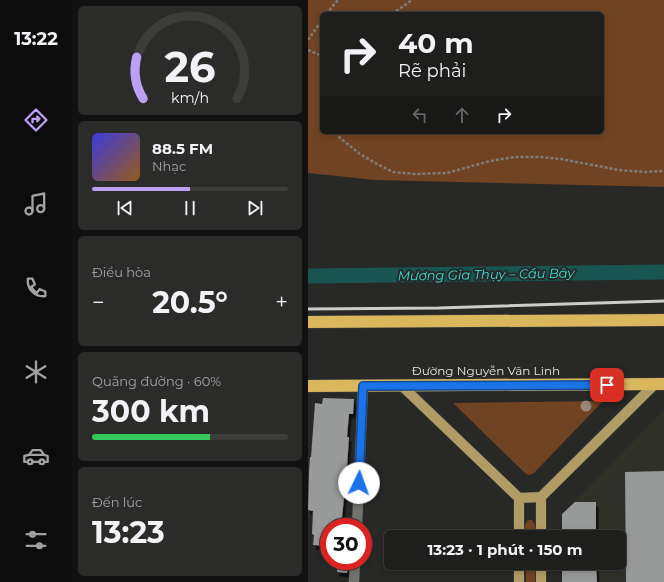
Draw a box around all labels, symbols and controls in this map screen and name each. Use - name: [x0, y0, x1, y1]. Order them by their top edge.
- text: 40 m: [398, 26, 474, 60]
- text: 13:22: [14, 28, 58, 50]
- icon: right: [332, 28, 384, 80]
- text: 26: [164, 41, 216, 91]
- text: Rẽ phải: [398, 60, 466, 82]
- text: km/h: [171, 88, 209, 106]
- icon: left: [409, 104, 431, 126]
- icon: ahead: [451, 104, 473, 126]
- icon: right: [493, 104, 515, 126]
- icon: directions: [22, 106, 50, 134]
- text: 88.5 FM: [152, 139, 213, 158]
- text: Nhạc: [152, 158, 186, 174]
- icon: music: [22, 190, 50, 218]
- icon: previous: [114, 197, 136, 219]
- icon: pause: [179, 197, 201, 219]
- icon: next: [244, 197, 266, 219]
- text: Điều hòa: [92, 264, 151, 280]
- water label: Mương Gia Thụy – Cầu Bây: [397, 264, 576, 284]
- icon: phone: [22, 274, 50, 302]
- text: 20.5°: [152, 284, 228, 321]
- text: −: [92, 289, 105, 316]
- text: +: [275, 289, 288, 316]
- icon: climate: [22, 358, 50, 386]
- street label: Đường Nguyễn Văn Linh: [412, 363, 560, 378]
- pin: [590, 368, 624, 402]
- text: Quãng đường · 60%: [92, 373, 221, 389]
- icon: arrive: [596, 374, 618, 396]
- text: 300 km: [92, 393, 210, 430]
- icon: car: [22, 442, 50, 470]
- position arrow: [338, 462, 380, 504]
- text: Đến lúc: [92, 494, 142, 510]
- text: 13:23: [92, 514, 165, 551]
- speed limit sign: 30: [320, 518, 372, 570]
- icon: filters: [22, 526, 50, 554]
- text: 13:23 · 1 phút · 150 m: [427, 540, 583, 559]

